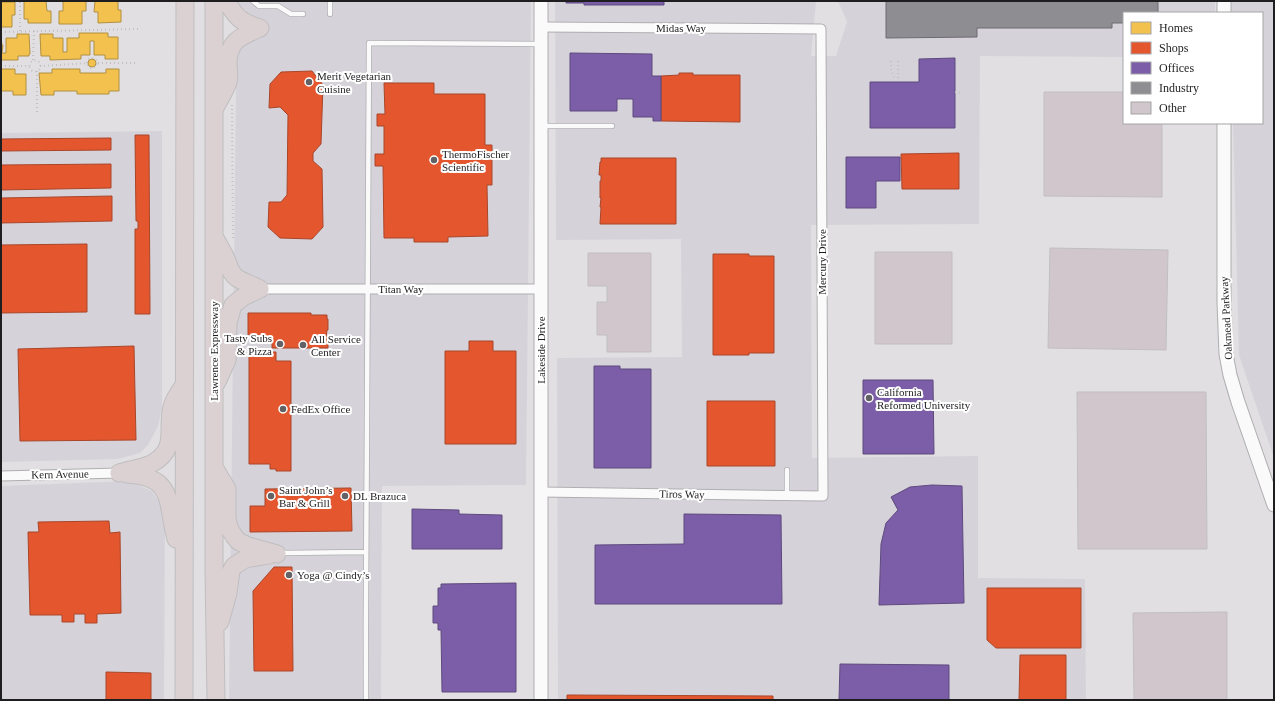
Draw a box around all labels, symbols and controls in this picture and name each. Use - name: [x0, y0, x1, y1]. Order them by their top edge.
- legend: [1123, 12, 1263, 124]
- text: Homes: [1159, 21, 1193, 35]
- street label: Midas Way: [656, 22, 706, 34]
- text: Shops: [1159, 41, 1189, 55]
- text: Offices: [1159, 61, 1194, 75]
- place label: Merit Vegetarian Cuisine: [317, 70, 392, 95]
- marker: Merit Vegetarian Cuisine: [304, 77, 314, 87]
- text: Industry: [1159, 81, 1199, 95]
- text: Other: [1159, 101, 1186, 115]
- place label: ThermoFischer Scientific: [442, 148, 510, 173]
- marker: ThermoFischer Scientific: [429, 155, 439, 165]
- street label: Mercury Drive: [816, 229, 828, 295]
- street label: Oakmead Parkway: [1218, 276, 1234, 360]
- street label: Titan Way: [378, 283, 424, 295]
- street label: Lawrence Expressway: [208, 301, 220, 401]
- street label: Lakeside Drive: [535, 316, 547, 384]
- place label: Tasty Subs & Pizza: [224, 332, 272, 357]
- place label: All Service Center: [311, 333, 361, 358]
- marker: Tasty Subs & Pizza: [275, 339, 285, 349]
- marker: All Service Center: [298, 340, 308, 350]
- place label: California Reformed University: [877, 386, 971, 411]
- marker: California Reformed University: [864, 393, 874, 403]
- place label: FedEx Office: [291, 403, 350, 415]
- marker: FedEx Office: [278, 404, 288, 414]
- street label: Kern Avenue: [31, 467, 89, 481]
- place label: Saint John’s Bar & Grill: [279, 484, 332, 509]
- street label: Tiros Way: [659, 488, 705, 500]
- place label: DL Brazuca: [353, 490, 406, 502]
- marker: Saint John’s Bar & Grill: [266, 491, 276, 501]
- marker: DL Brazuca: [340, 491, 350, 501]
- place label: Yoga @ Cindy’s: [297, 569, 370, 581]
- marker: Yoga @ Cindy’s: [284, 570, 294, 580]

